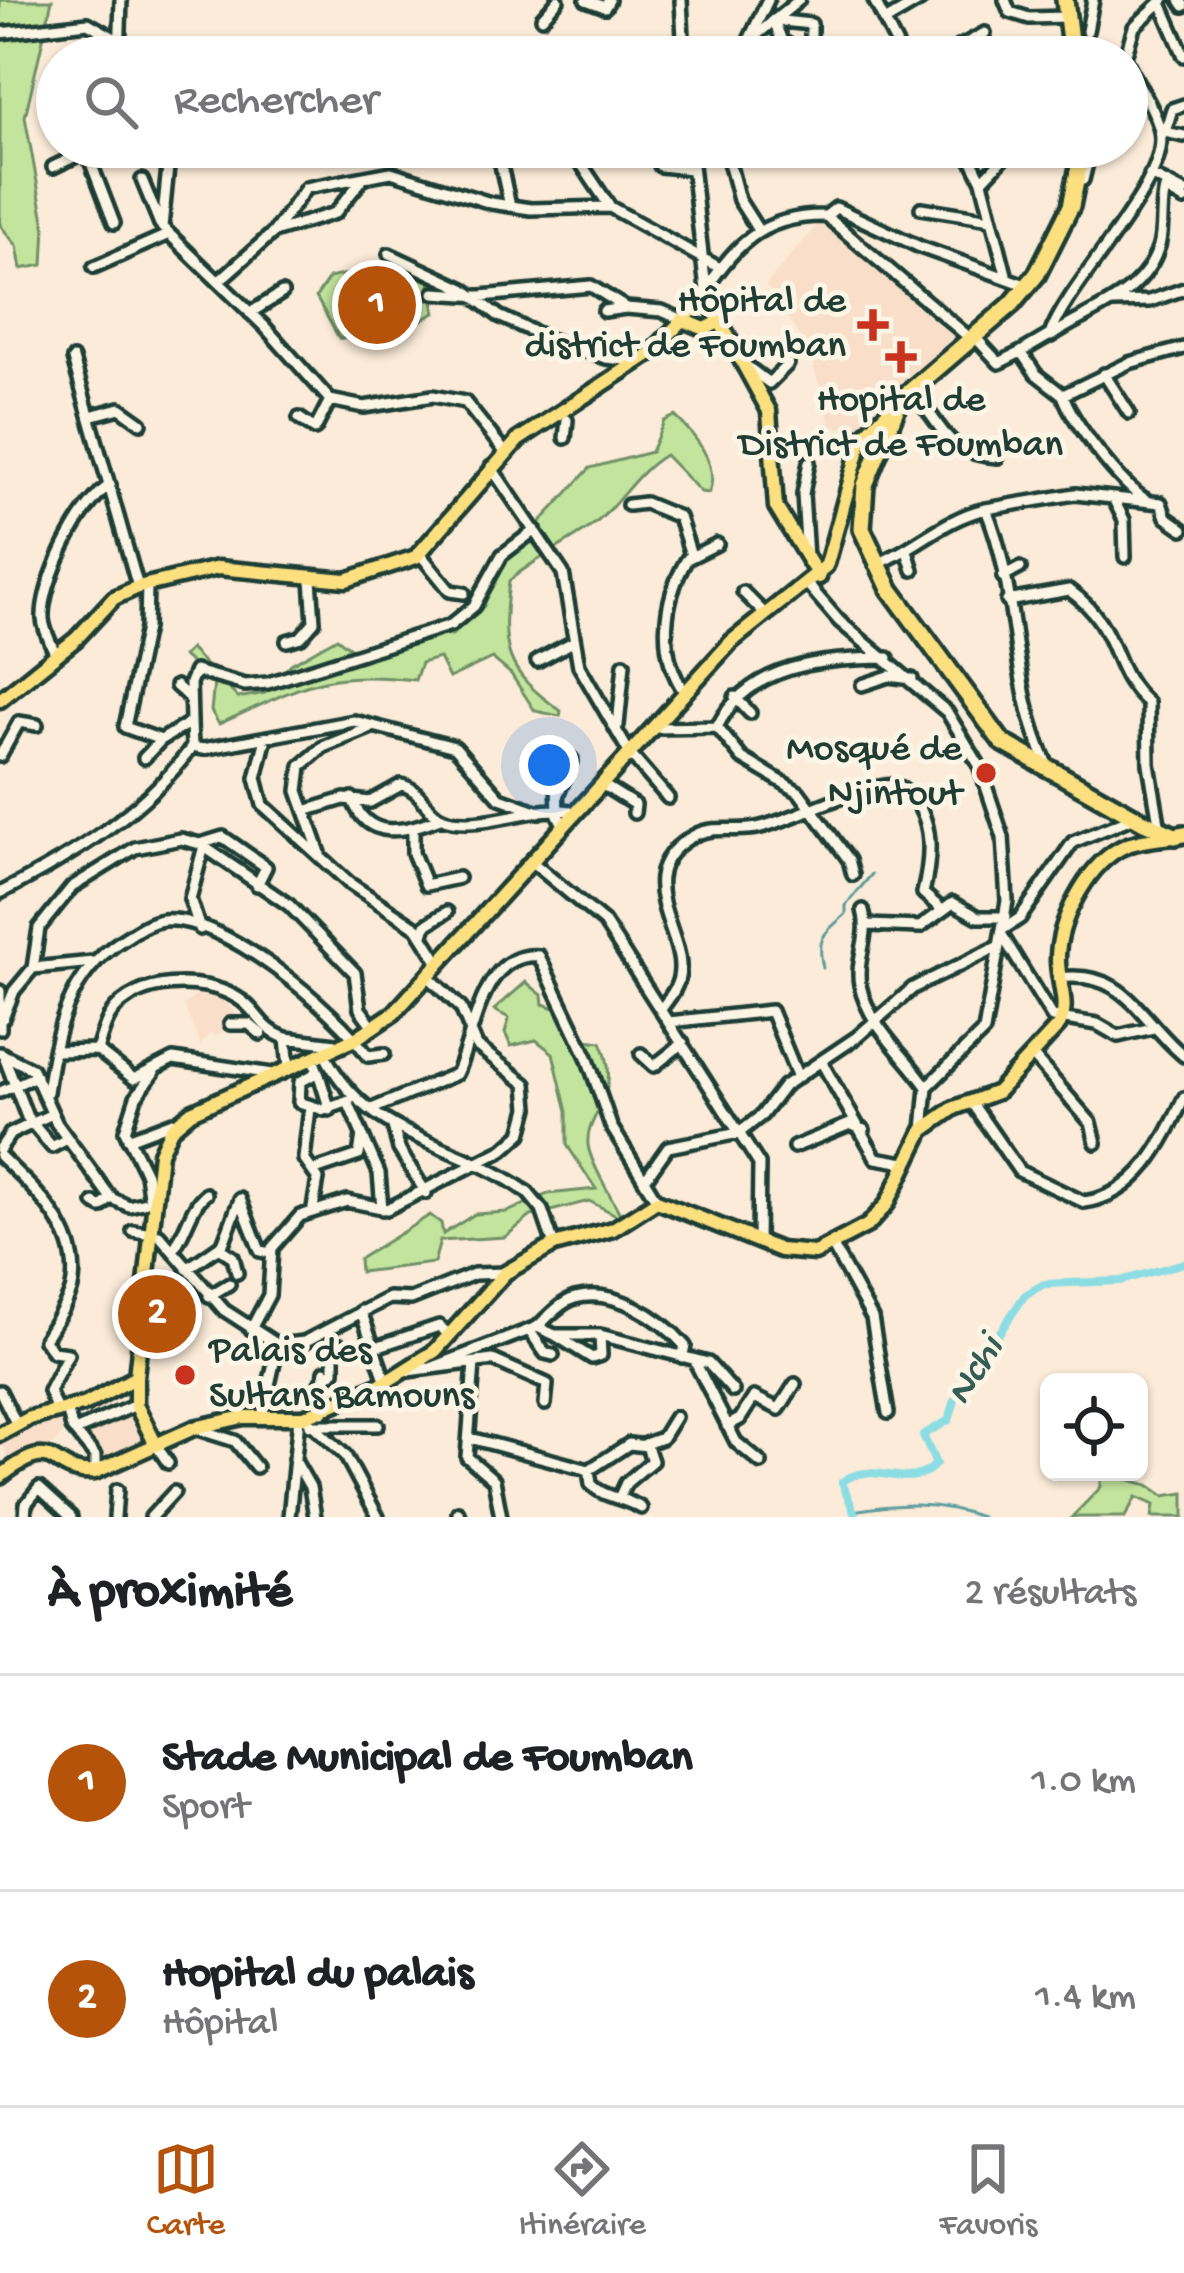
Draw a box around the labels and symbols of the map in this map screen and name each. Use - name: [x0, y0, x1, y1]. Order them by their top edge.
- pin: 1: [338, 260, 416, 350]
- place label: Hôpital de district de Foumban: [525, 280, 847, 371]
- marker: Hôpital de district de Foumban: [857, 309, 889, 341]
- marker: Hopital de District de Foumban: [885, 341, 917, 373]
- place label: Hopital de District de Foumban: [736, 379, 1063, 470]
- place label: Mosqué de Njintout: [786, 728, 965, 819]
- your location: [519, 735, 579, 795]
- marker: Mosqué de Njintout: [973, 760, 999, 786]
- pin: 2: [118, 1269, 196, 1359]
- water label: Nchi: [937, 1325, 1019, 1416]
- place label: Palais des Sultans Bamouns: [207, 1330, 476, 1421]
- marker: Palais des Sultans Bamouns: [172, 1362, 198, 1388]

